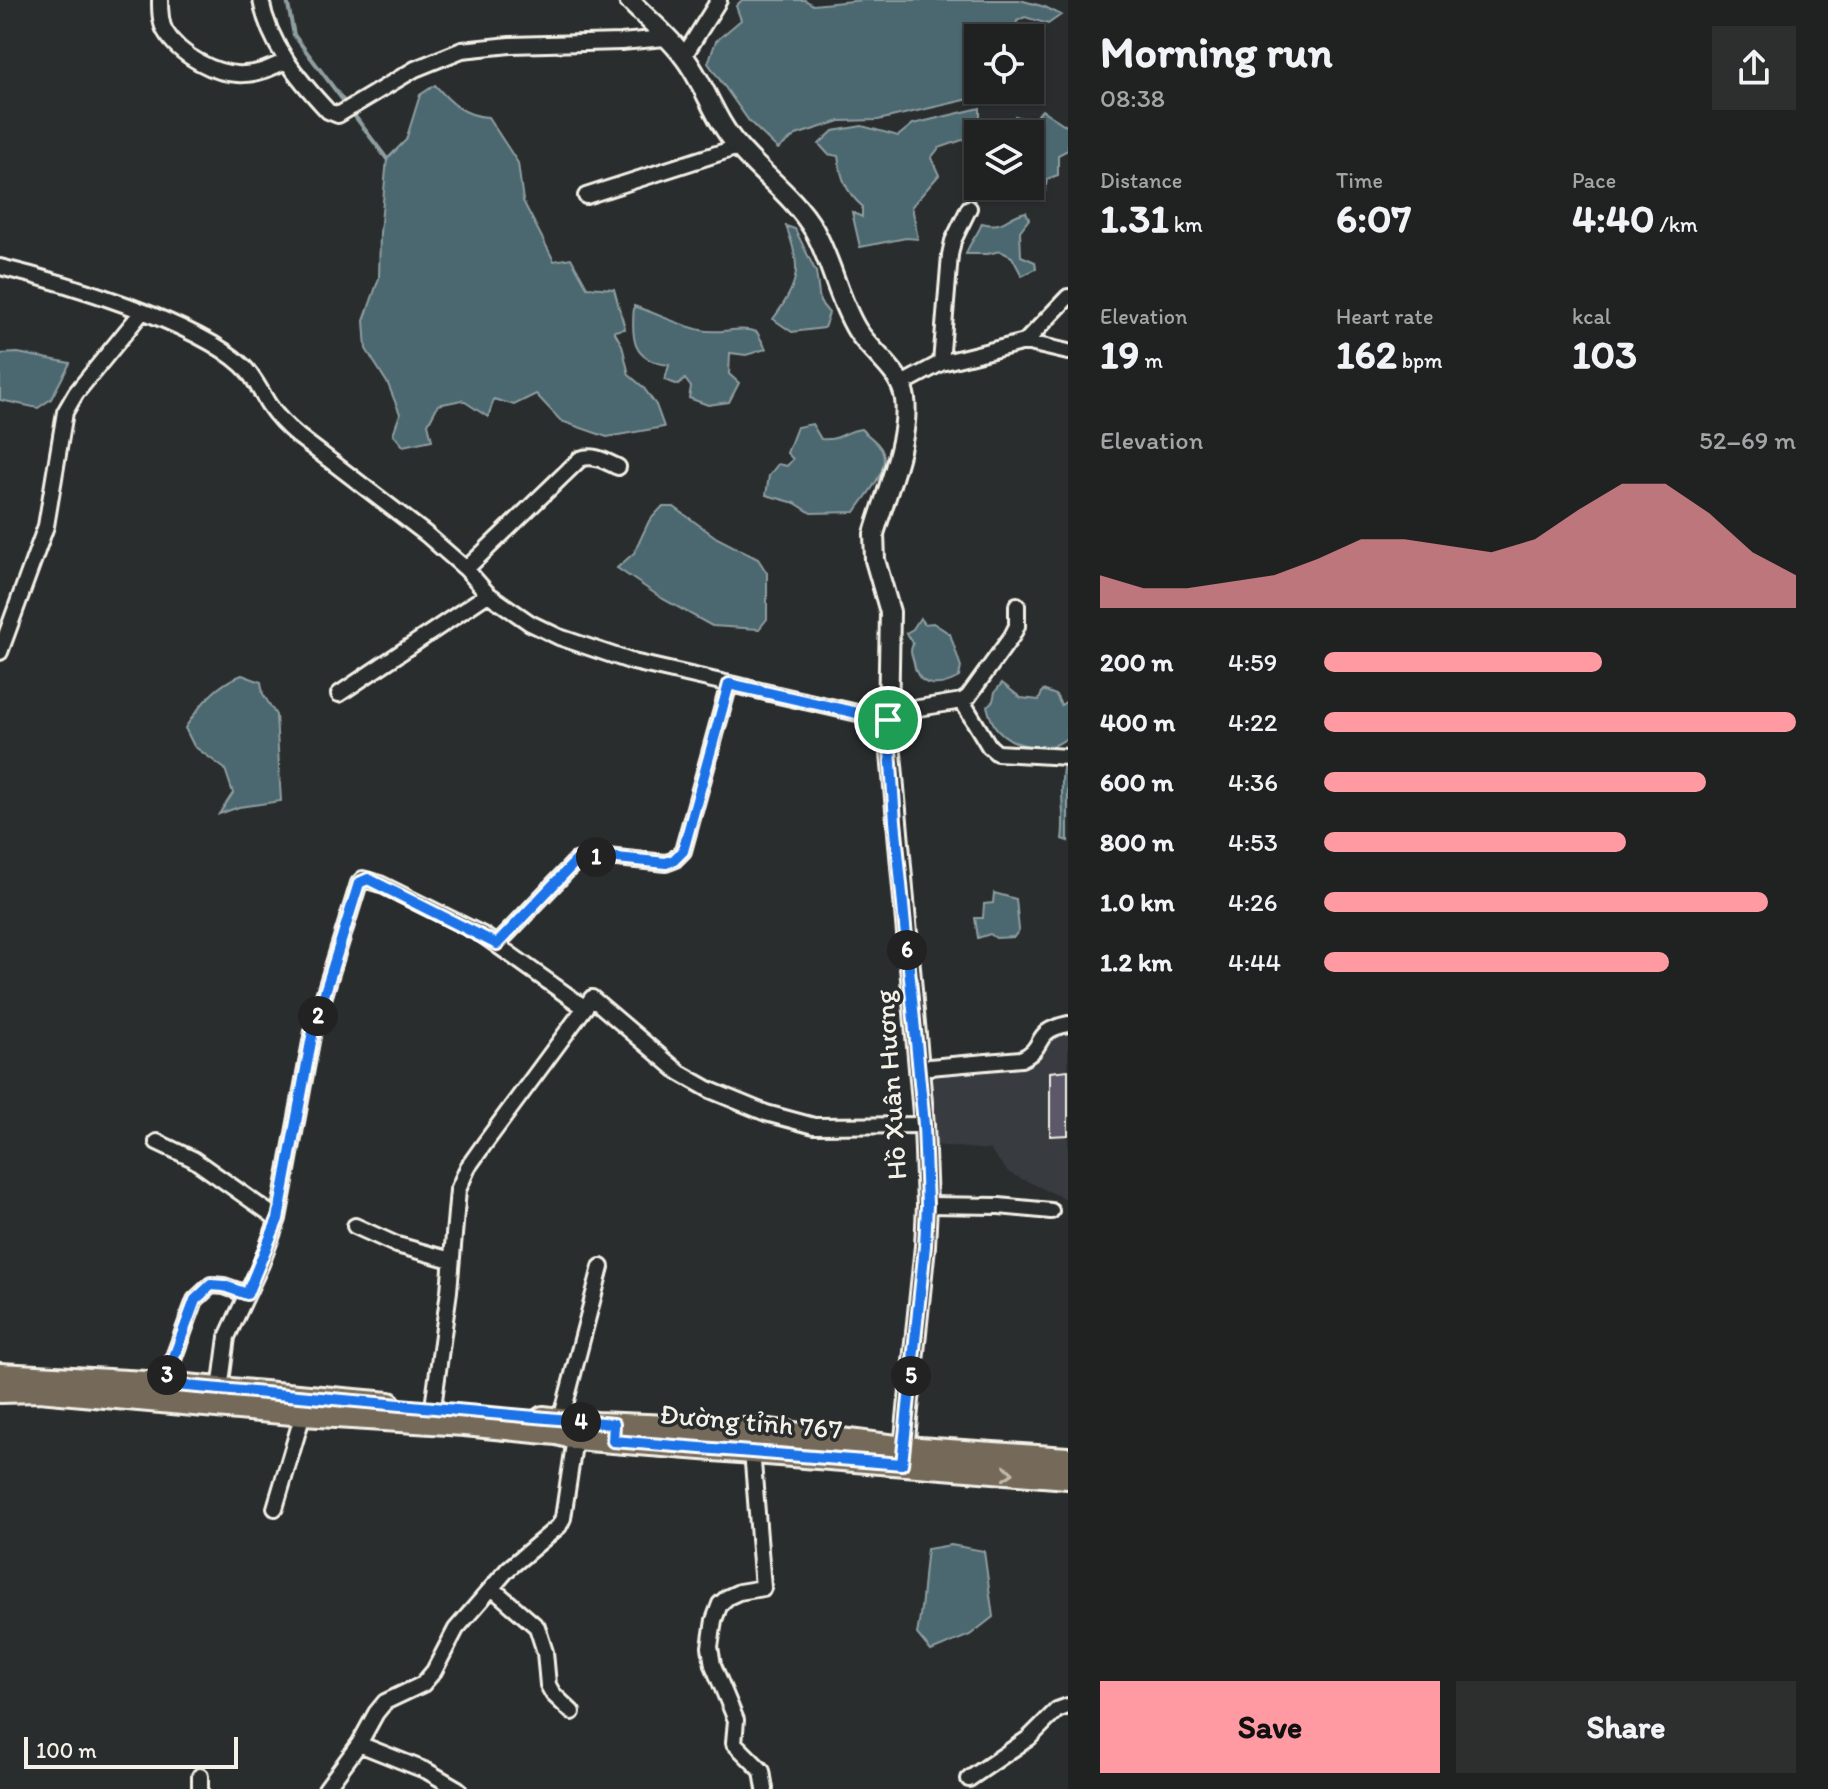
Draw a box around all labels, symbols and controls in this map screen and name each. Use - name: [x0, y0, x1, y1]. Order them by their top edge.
- map controls: [964, 24, 1044, 200]
- button: locate: [964, 24, 1044, 104]
- text: Morning run: [1100, 25, 1333, 78]
- button: share: [1712, 26, 1796, 110]
- text: 08:38: [1100, 82, 1165, 114]
- button: layers: [964, 120, 1044, 200]
- text: Distance: [1100, 167, 1182, 194]
- text: Time: [1336, 167, 1383, 194]
- text: Pace: [1572, 167, 1616, 194]
- text: 1.31: [1100, 194, 1169, 242]
- text: 6:07: [1336, 194, 1411, 242]
- text: 4:40: [1572, 194, 1655, 242]
- text: km: [1169, 211, 1203, 238]
- text: /km: [1655, 211, 1698, 238]
- text: Elevation: [1100, 303, 1187, 330]
- text: Heart rate: [1336, 303, 1433, 330]
- text: kcal: [1572, 303, 1611, 330]
- text: 19: [1100, 330, 1139, 378]
- text: 162: [1336, 330, 1397, 378]
- text: 103: [1572, 330, 1637, 378]
- text: m: [1139, 347, 1163, 374]
- text: bpm: [1397, 347, 1443, 374]
- text: Elevation: [1100, 424, 1203, 456]
- text: 52–69 m: [1699, 424, 1796, 456]
- text: 200 m: [1100, 646, 1173, 678]
- text: 4:59: [1228, 646, 1277, 678]
- pin: [854, 686, 922, 754]
- icon: arrive: [866, 698, 910, 742]
- text: 400 m: [1100, 706, 1175, 738]
- text: 4:22: [1228, 706, 1277, 738]
- text: 600 m: [1100, 766, 1174, 798]
- text: 4:36: [1228, 766, 1278, 798]
- text: 800 m: [1100, 826, 1174, 858]
- text: 4:53: [1228, 826, 1278, 858]
- pin: 1: [576, 837, 616, 877]
- text: 1: [591, 843, 601, 870]
- text: 1.0 km: [1100, 886, 1175, 918]
- text: 4:26: [1228, 886, 1277, 918]
- pin: 6: [887, 930, 927, 970]
- text: 6: [901, 936, 913, 963]
- text: 1.2 km: [1100, 946, 1172, 978]
- text: 4:44: [1228, 946, 1281, 978]
- street label: Hồ Xuân Hương: [866, 988, 914, 1181]
- pin: 2: [298, 996, 338, 1036]
- text: 2: [312, 1002, 324, 1029]
- pin: 3: [147, 1355, 187, 1395]
- pin: 5: [891, 1356, 931, 1396]
- text: 3: [161, 1361, 173, 1388]
- text: 5: [905, 1362, 917, 1389]
- street label: Đường tỉnh 767: [658, 1396, 844, 1446]
- pin: 4: [561, 1402, 601, 1442]
- text: 4: [574, 1408, 588, 1435]
- one-way arrow: [1002, 1464, 1015, 1481]
- button: Save: [1100, 1681, 1440, 1773]
- button: Share: [1456, 1681, 1796, 1773]
- scale bar: [24, 1733, 238, 1769]
- text: 100 m: [36, 1737, 97, 1764]

